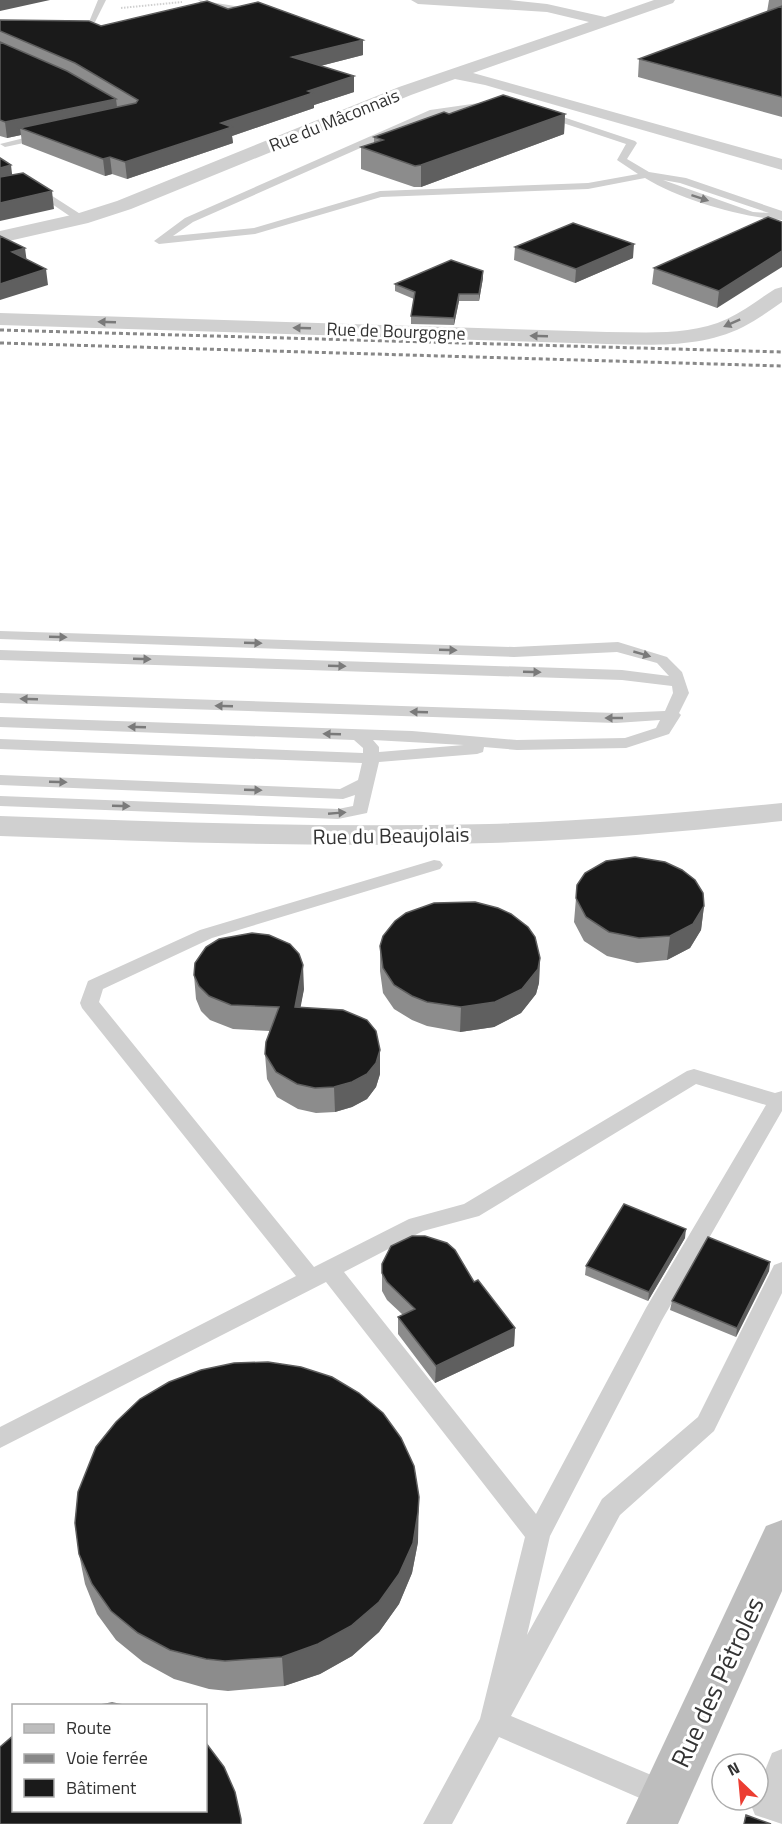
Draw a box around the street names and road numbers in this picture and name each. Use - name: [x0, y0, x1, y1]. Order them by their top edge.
- street label: Rue du Mâconnais: [265, 81, 403, 159]
- street label: Rue de Bourgogne: [326, 315, 466, 347]
- street label: Rue du Beaujolais: [312, 818, 470, 852]
- street label: Rue des Pétroles: [660, 1590, 774, 1774]

